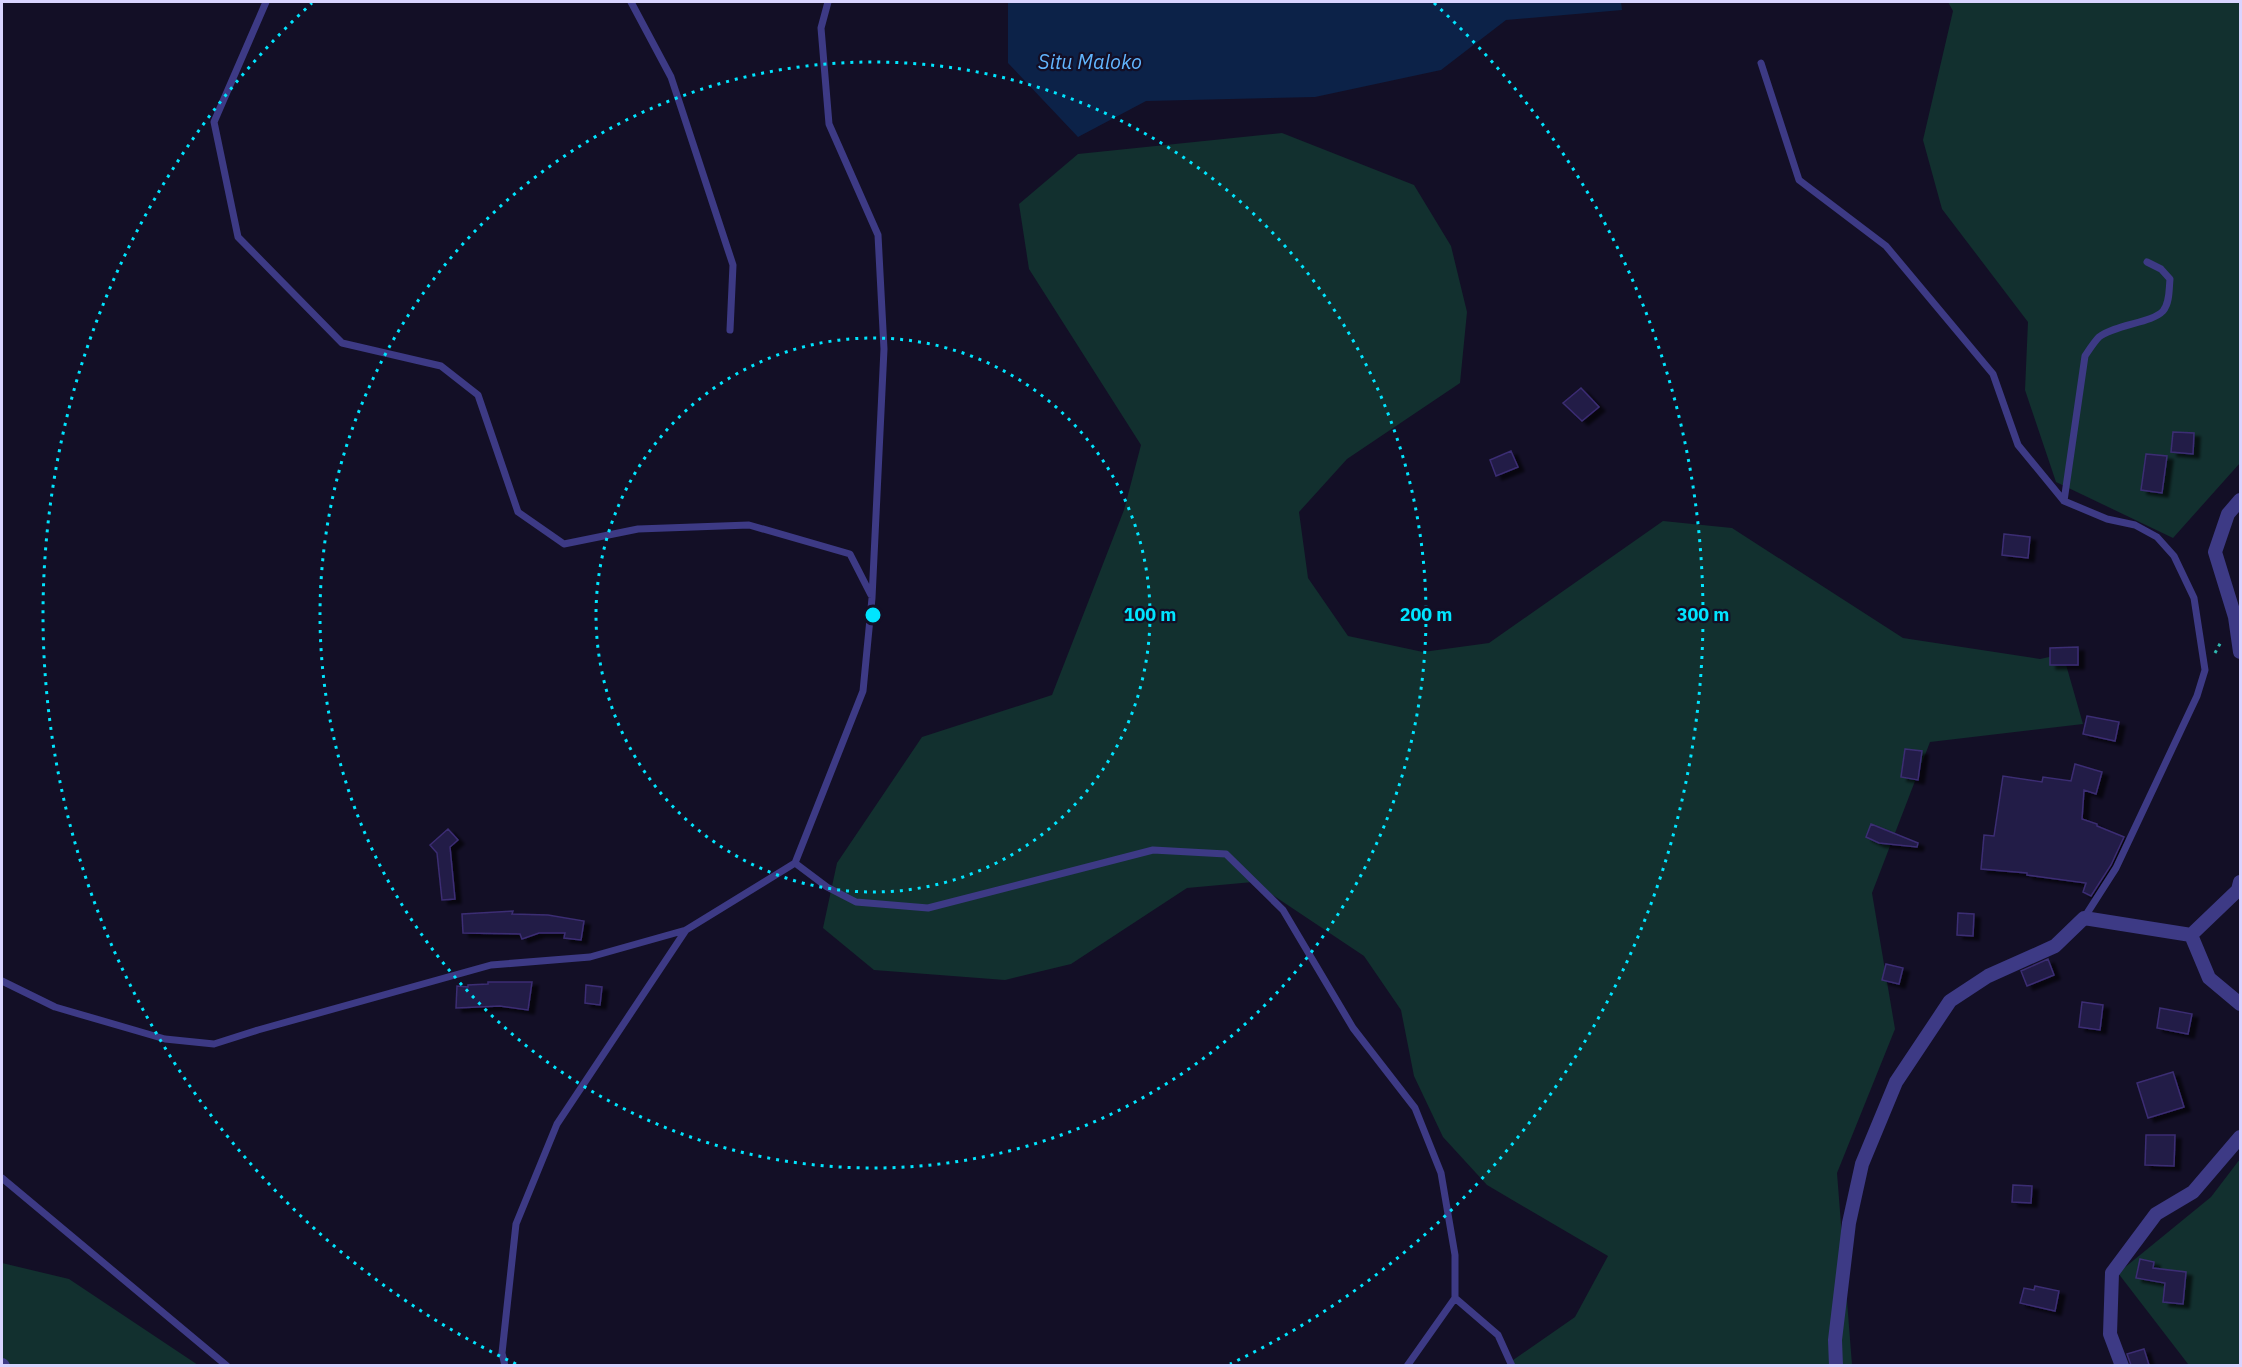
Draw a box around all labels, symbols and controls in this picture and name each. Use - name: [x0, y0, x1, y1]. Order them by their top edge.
- water label: Situ Maloko: [1038, 48, 1142, 75]
- text: 100 m: [1124, 603, 1176, 626]
- text: 200 m: [1400, 603, 1452, 626]
- text: 300 m: [1677, 603, 1729, 626]
- centre of rings: [863, 605, 883, 625]

